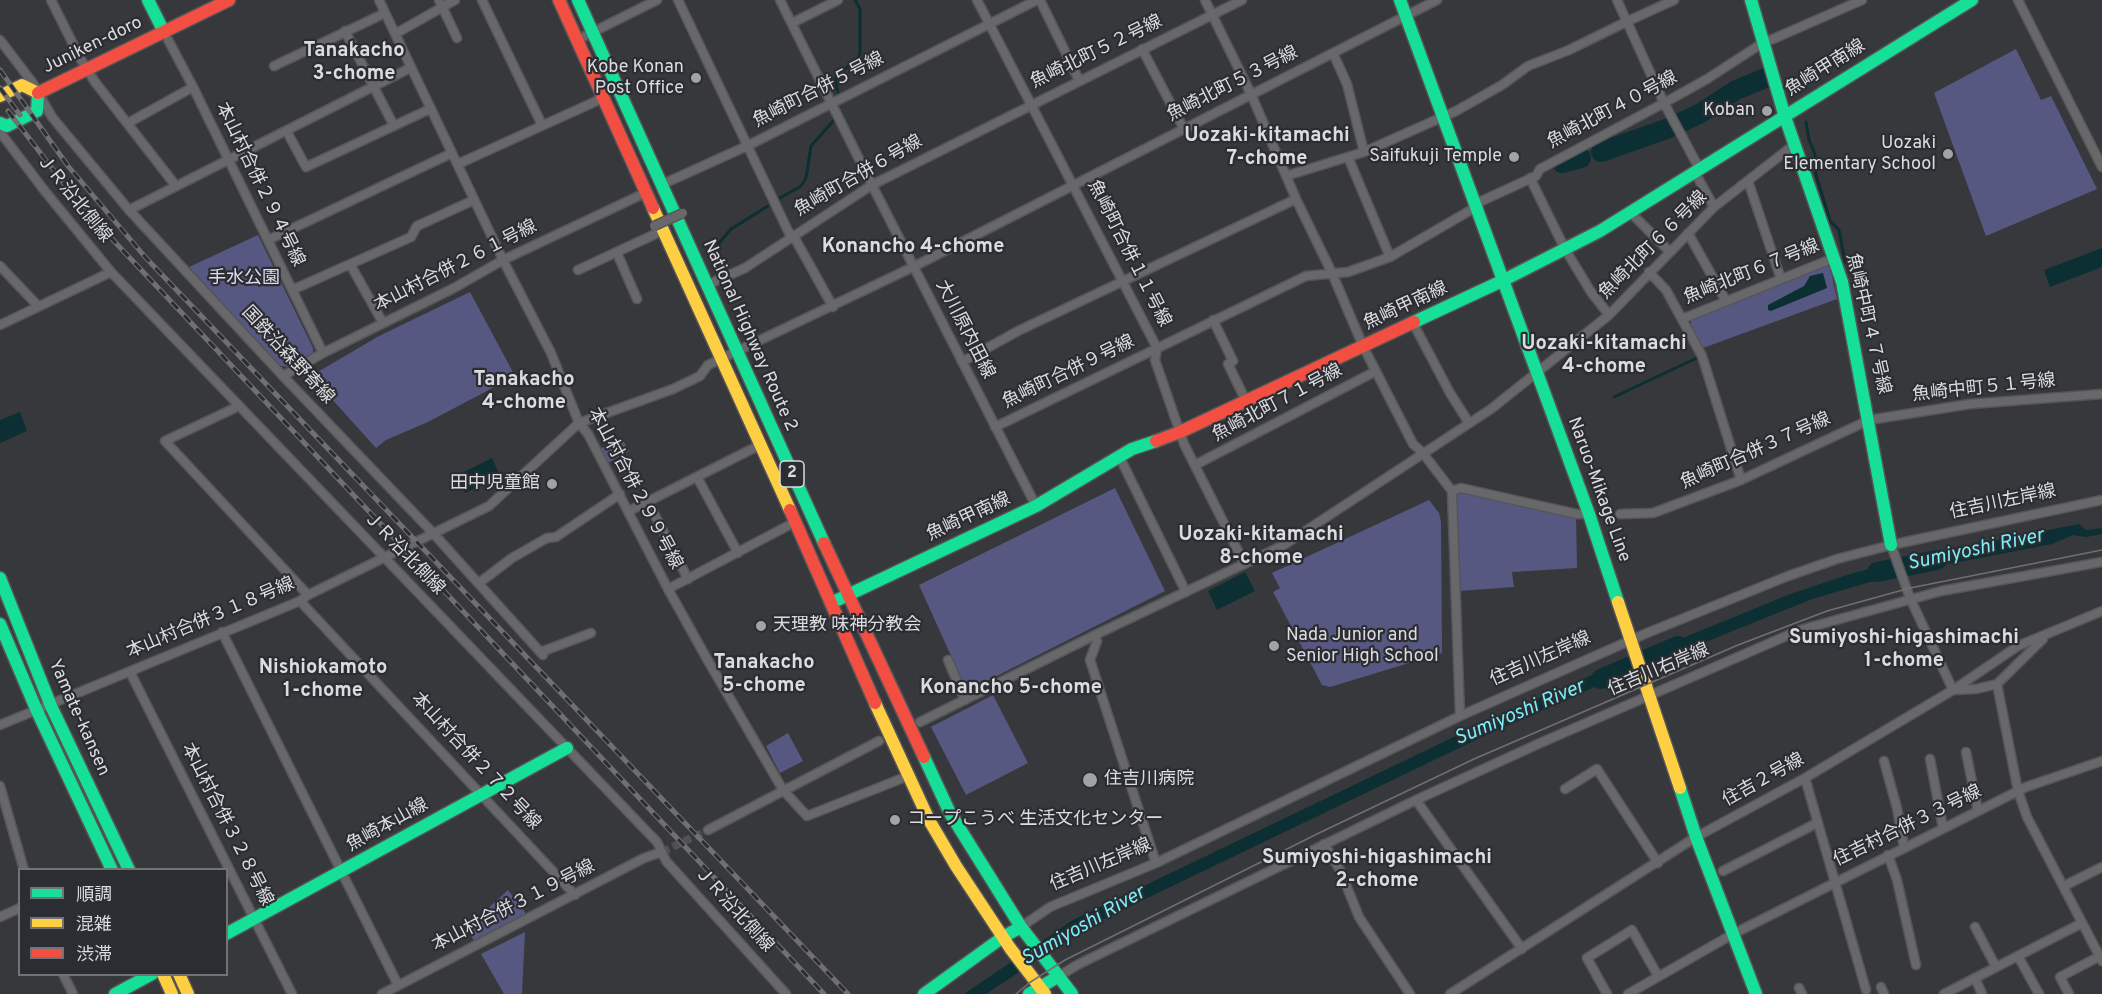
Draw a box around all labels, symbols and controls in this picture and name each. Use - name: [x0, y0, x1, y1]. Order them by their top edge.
- street label: 魚崎北町５２号線: [1028, 12, 1166, 94]
- street label: Juniken-doro: [40, 13, 146, 79]
- street label: 魚崎甲南線: [1782, 36, 1870, 102]
- district label: Tanakacho 3-chome: [303, 40, 405, 87]
- street label: 魚崎北町５３号線: [1164, 43, 1302, 127]
- street label: 魚崎町合併５号線: [750, 49, 888, 133]
- place label: Kobe Konan Post Office: [587, 57, 684, 100]
- street label: 魚崎北町４０号線: [1544, 68, 1682, 154]
- marker: Kobe Konan Post Office: [689, 71, 703, 85]
- street label: 本山村合併２９４号線: [210, 99, 308, 271]
- place label: Koban: [1703, 100, 1755, 122]
- marker: Koban: [1760, 104, 1774, 118]
- district label: Uozaki-kitamachi 7-chome: [1184, 125, 1350, 172]
- street label: 魚崎町合併６号線: [791, 132, 927, 222]
- place label: Uozaki Elementary School: [1783, 133, 1936, 176]
- place label: Saifukuji Temple: [1369, 146, 1502, 168]
- marker: Uozaki Elementary School: [1941, 147, 1955, 161]
- street label: ＪＲ沿北側線: [31, 150, 115, 248]
- marker: Saifukuji Temple: [1507, 150, 1521, 164]
- street label: 魚崎町合併１１号線: [1082, 177, 1174, 331]
- street label: 魚崎北町６６号線: [1595, 187, 1713, 305]
- street label: 本山村合併２６１号線: [371, 217, 541, 317]
- district label: Konancho 4-chome: [822, 236, 1004, 260]
- street label: 魚崎北町６７号線: [1681, 236, 1823, 310]
- street label: National Highway Route 2: [697, 237, 801, 435]
- street label: 魚崎中町４７号線: [1840, 251, 1894, 397]
- park label: 手水公園: [208, 268, 280, 290]
- street label: 大川原内田線: [930, 277, 998, 383]
- street label: 魚崎甲南線: [1361, 278, 1451, 336]
- street label: 国鉄沿森野寄線: [236, 303, 338, 409]
- street label: 魚崎町合併９号線: [1000, 332, 1138, 414]
- district label: Uozaki-kitamachi 4-chome: [1521, 333, 1687, 380]
- street label: 魚崎北町７１号線: [1209, 361, 1347, 447]
- district label: Tanakacho 4-chome: [473, 369, 575, 416]
- street label: 魚崎中町５１号線: [1911, 371, 2057, 407]
- street label: 本山村合併２９９号線: [582, 404, 686, 574]
- street label: 魚崎町合併３７号線: [1678, 409, 1834, 495]
- street label: Naruo-Mikage Line: [1562, 415, 1634, 565]
- road number: 2: [780, 461, 804, 487]
- place label: 田中児童館: [450, 473, 540, 495]
- marker: 田中児童館: [545, 477, 559, 491]
- street label: 住吉川左岸線: [1948, 481, 2058, 525]
- street label: 魚崎甲南線: [924, 489, 1014, 547]
- street label: ＪＲ沿北側線: [358, 508, 448, 600]
- district label: Uozaki-kitamachi 8-chome: [1178, 524, 1344, 571]
- water label: Sumiyoshi River: [1906, 525, 2046, 577]
- street label: 本山村合併３１８号線: [124, 574, 298, 664]
- place label: 天理教 味神分教会: [773, 615, 921, 637]
- marker: 天理教 味神分教会: [754, 619, 768, 633]
- place label: Nada Junior and Senior High School: [1286, 625, 1439, 668]
- district label: Sumiyoshi-higashimachi 1-chome: [1789, 627, 2019, 674]
- street label: 住吉川左岸線: [1487, 628, 1595, 692]
- marker: Nada Junior and Senior High School: [1267, 639, 1281, 653]
- street label: 住吉川右岸線: [1605, 640, 1713, 702]
- district label: Tanakacho 5-chome: [713, 652, 815, 699]
- street label: Yamate-kansen: [43, 656, 113, 780]
- district label: Nishiokamoto 1-chome: [259, 657, 387, 704]
- water label: Sumiyoshi River: [1451, 676, 1589, 752]
- district label: Konancho 5-chome: [920, 677, 1102, 701]
- street label: 本山村合併２７２号線: [406, 689, 544, 835]
- street label: 本山村合併３２８号線: [176, 740, 276, 910]
- street label: 住吉２号線: [1719, 750, 1809, 812]
- place label: 住吉川病院: [1104, 769, 1194, 791]
- marker: 住吉川病院: [1081, 771, 1099, 789]
- street label: 住吉村合併３３号線: [1830, 782, 1986, 872]
- street label: 魚崎本山線: [343, 795, 433, 857]
- place label: コープこうべ 生活文化センター: [907, 809, 1163, 831]
- marker: コープこうべ 生活文化センター: [888, 813, 902, 827]
- street label: 住吉川左岸線: [1047, 835, 1155, 897]
- district label: Sumiyoshi-higashimachi 2-chome: [1262, 847, 1492, 894]
- street label: 本山村合併３１９号線: [429, 857, 599, 957]
- street label: ＪＲ沿北側線: [689, 863, 777, 957]
- legend: [18, 868, 228, 976]
- water label: Sumiyoshi River: [1018, 882, 1150, 972]
- text: 順調: [76, 884, 112, 907]
- text: 混雑: [76, 914, 112, 937]
- text: 渋滞: [76, 944, 112, 967]

